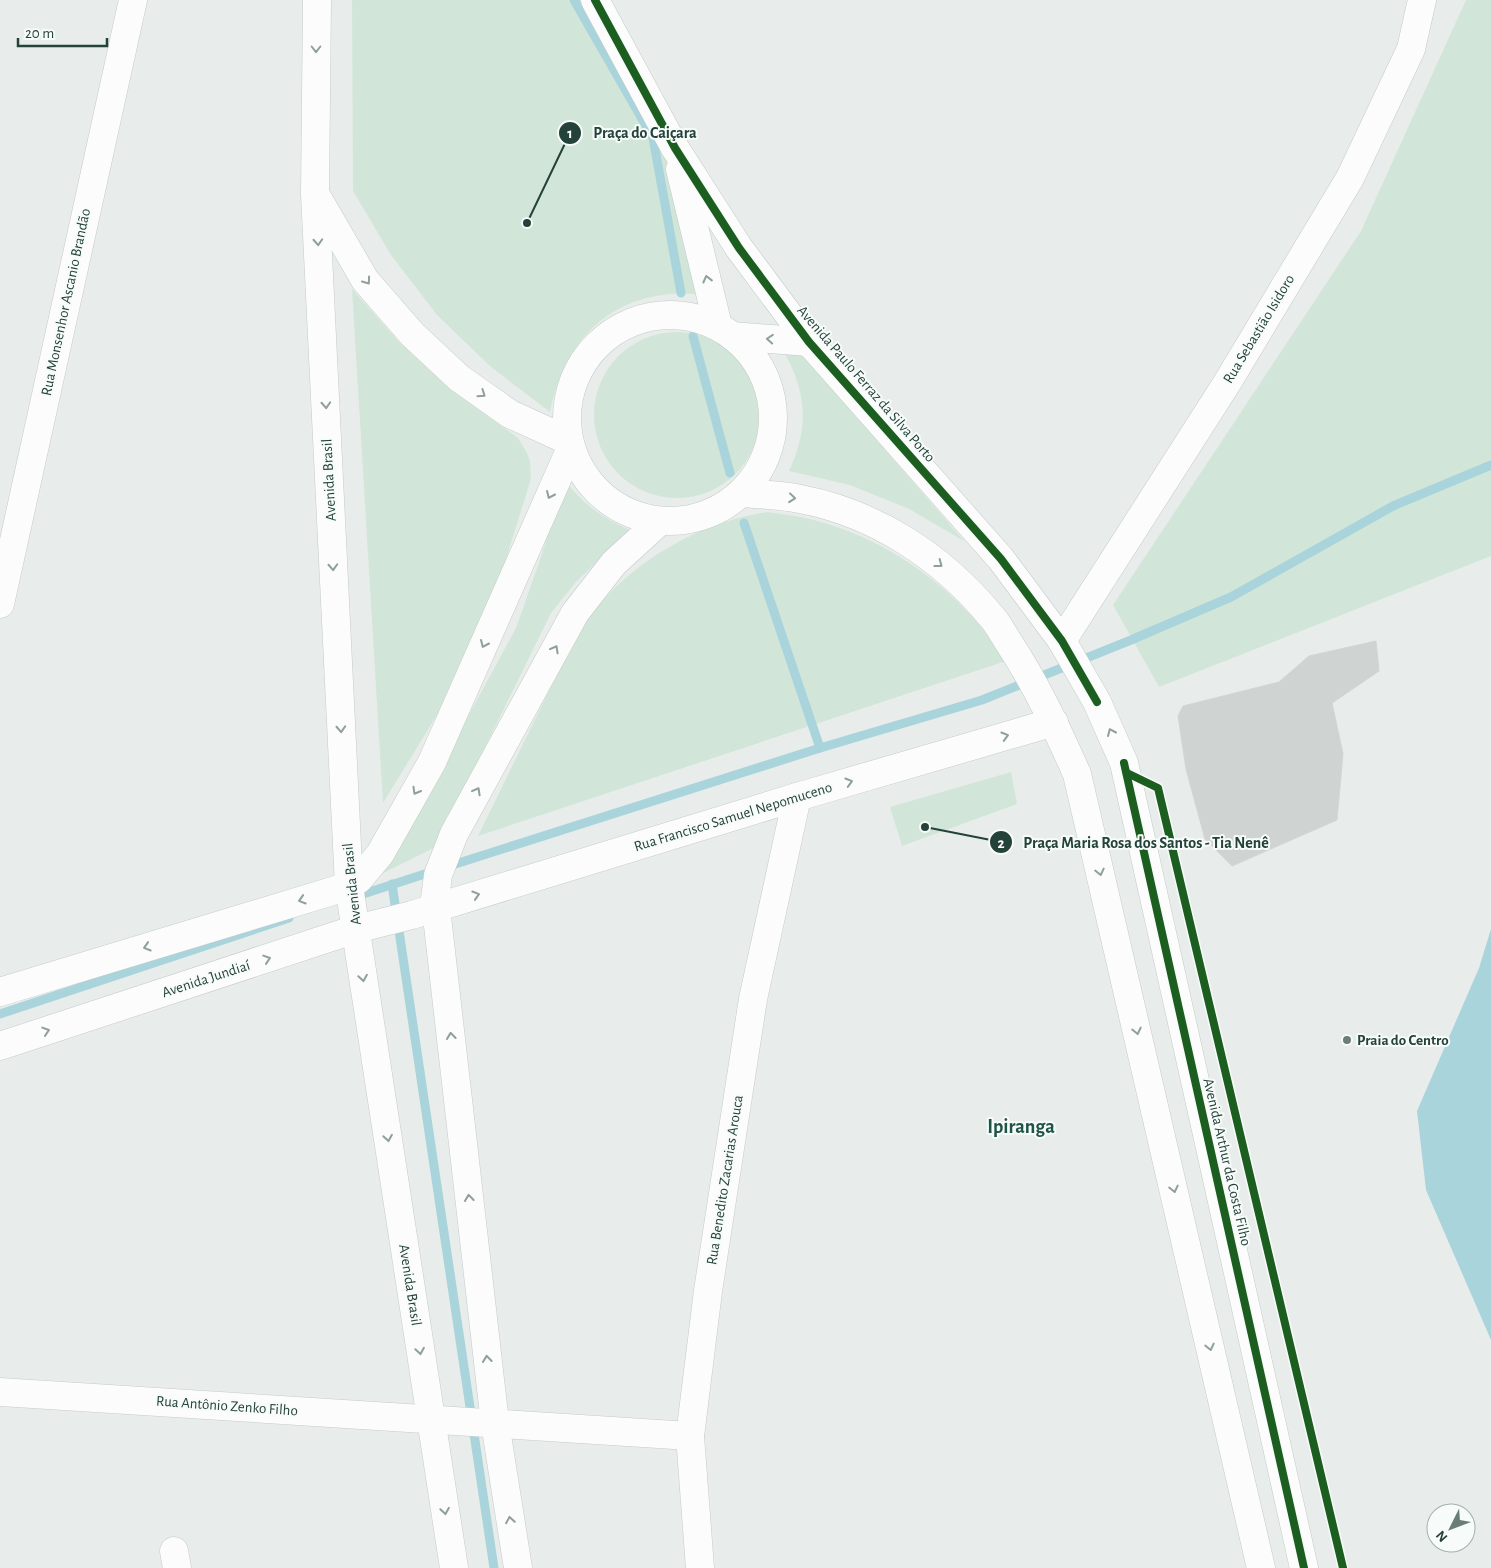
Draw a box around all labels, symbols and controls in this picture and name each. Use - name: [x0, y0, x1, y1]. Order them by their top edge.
- scale bar: [18, 15, 106, 47]
- text: 20 m: [25, 26, 54, 41]
- one-way arrow: [311, 45, 321, 53]
- callout: Praça do Caiçara: [558, 117, 706, 148]
- text: Praça do Caiçara: [593, 125, 697, 141]
- text: 1: [567, 126, 573, 141]
- street label: Rua Monsenhor Ascanio Brandão: [39, 207, 93, 397]
- one-way arrow: [312, 239, 323, 247]
- street label: Rua Sebastião Isidoro: [1221, 272, 1297, 386]
- one-way arrow: [702, 274, 713, 283]
- one-way arrow: [361, 275, 369, 284]
- street label: Avenida Paulo Ferraz da Silva Porto: [794, 303, 938, 465]
- one-way arrow: [766, 334, 774, 345]
- one-way arrow: [476, 388, 486, 397]
- one-way arrow: [320, 401, 331, 409]
- street label: Avenida Brasil: [319, 438, 339, 522]
- one-way arrow: [546, 490, 556, 499]
- one-way arrow: [789, 492, 797, 503]
- one-way arrow: [933, 558, 942, 566]
- one-way arrow: [328, 563, 339, 571]
- one-way arrow: [480, 639, 491, 648]
- one-way arrow: [549, 645, 559, 654]
- one-way arrow: [336, 726, 347, 734]
- one-way arrow: [1106, 728, 1117, 737]
- one-way arrow: [1000, 732, 1009, 742]
- one-way arrow: [844, 777, 853, 787]
- street label: Rua Francisco Samuel Nepomuceno: [632, 780, 834, 854]
- one-way arrow: [412, 785, 422, 794]
- one-way arrow: [471, 787, 481, 796]
- callout: Praça Maria Rosa dos Santos - Tia Nenê: [988, 827, 1279, 858]
- text: Praça Maria Rosa dos Santos - Tia Nenê: [1023, 835, 1269, 851]
- text: 2: [997, 836, 1005, 851]
- street label: Avenida Brasil: [340, 842, 364, 926]
- one-way arrow: [1094, 868, 1105, 877]
- one-way arrow: [471, 891, 479, 901]
- one-way arrow: [299, 894, 307, 904]
- one-way arrow: [143, 941, 152, 951]
- one-way arrow: [262, 954, 271, 964]
- street label: Avenida Jundiaí: [160, 958, 252, 1000]
- one-way arrow: [358, 973, 368, 982]
- one-way arrow: [1131, 1026, 1142, 1035]
- one-way arrow: [42, 1027, 50, 1037]
- one-way arrow: [446, 1032, 457, 1040]
- place label: Praia do Centro: [1357, 1033, 1449, 1048]
- marker: Praia do Centro: [1341, 1034, 1353, 1046]
- street label: Avenida Arthur da Costa Filho: [1200, 1077, 1254, 1247]
- street label: Rua Benedito Zacarias Arouca: [704, 1094, 746, 1266]
- district label: Ipiranga: [987, 1117, 1055, 1137]
- one-way arrow: [382, 1135, 393, 1143]
- one-way arrow: [1168, 1185, 1179, 1194]
- one-way arrow: [464, 1193, 475, 1201]
- street label: Avenida Brasil: [396, 1243, 424, 1327]
- one-way arrow: [1204, 1343, 1215, 1352]
- one-way arrow: [415, 1346, 425, 1355]
- one-way arrow: [482, 1355, 493, 1363]
- street label: Rua Antônio Zenko Filho: [156, 1394, 298, 1418]
- north arrow: [1426, 1503, 1476, 1553]
- one-way arrow: [439, 1508, 450, 1516]
- one-way arrow: [505, 1515, 516, 1523]
- text: N: [1434, 1528, 1451, 1544]

